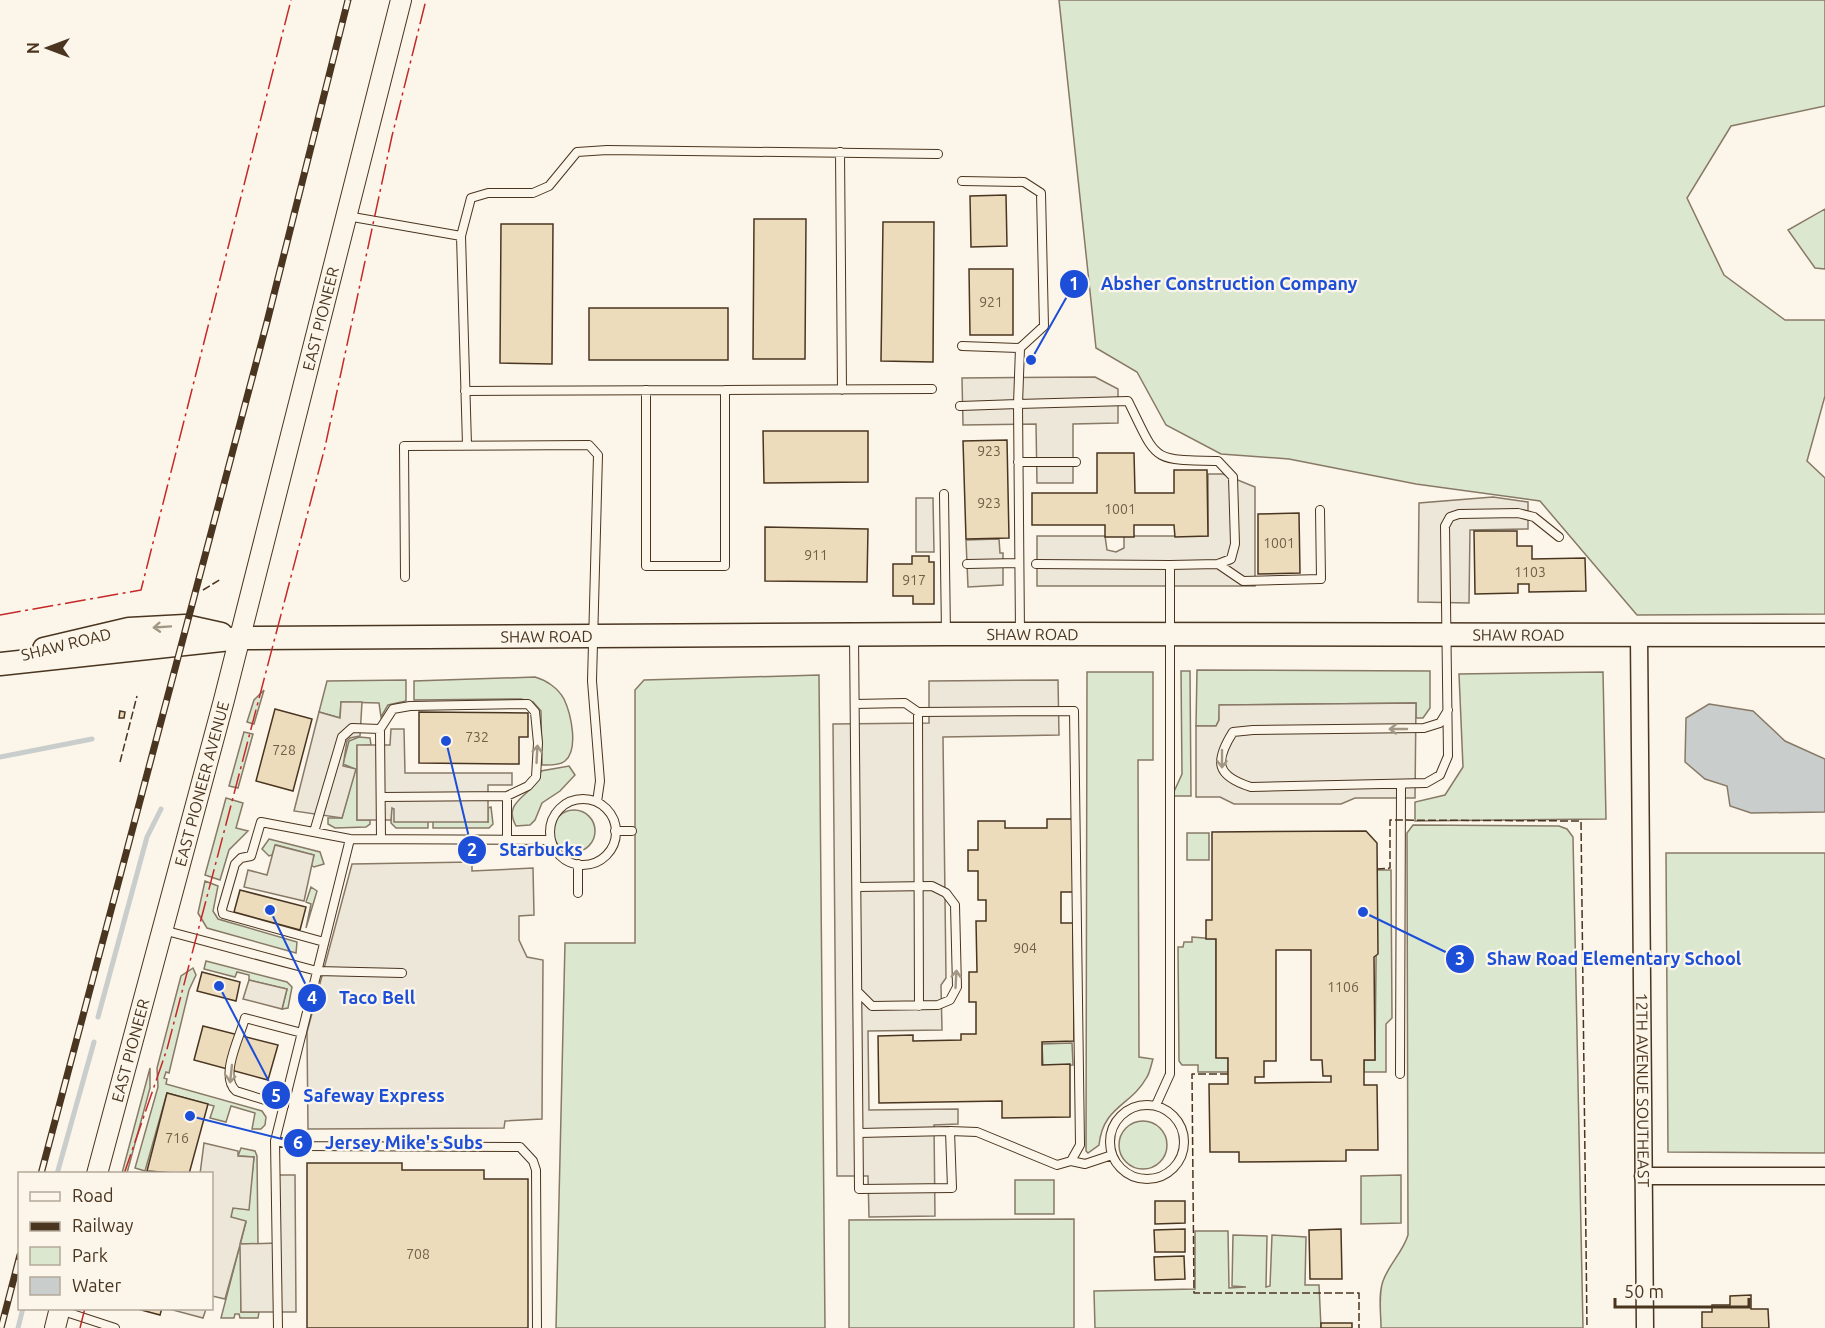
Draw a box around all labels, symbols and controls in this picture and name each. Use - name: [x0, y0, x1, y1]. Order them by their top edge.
- north arrow: [18, 18, 78, 78]
- text: N: [24, 42, 42, 54]
- street label: EAST PIONEER: [299, 265, 342, 372]
- callout: Absher Construction Company: [1059, 266, 1370, 302]
- text: 1: [1069, 273, 1079, 293]
- text: Absher Construction Company: [1101, 273, 1358, 293]
- house number: 921: [979, 294, 1003, 310]
- house number: 923: [977, 443, 1001, 459]
- house number: 923: [977, 495, 1001, 511]
- house number: 1001: [1104, 501, 1136, 517]
- house number: 1001: [1263, 535, 1295, 551]
- house number: 911: [804, 547, 828, 563]
- house number: 1103: [1514, 564, 1546, 580]
- house number: 917: [902, 572, 926, 588]
- one-way arrow: [152, 621, 172, 632]
- street label: SHAW ROAD: [19, 624, 113, 664]
- street label: SHAW ROAD: [986, 625, 1079, 643]
- street label: SHAW ROAD: [1472, 626, 1565, 644]
- street label: SHAW ROAD: [500, 627, 593, 646]
- street label: EAST PIONEER AVENUE: [171, 699, 232, 868]
- one-way arrow: [1388, 723, 1408, 735]
- house number: 732: [465, 729, 489, 745]
- house number: 728: [272, 742, 296, 758]
- one-way arrow: [532, 745, 543, 765]
- one-way arrow: [1216, 749, 1228, 769]
- callout: Starbucks: [457, 832, 595, 868]
- text: 2: [467, 839, 477, 859]
- text: Starbucks: [499, 839, 583, 859]
- house number: 904: [1013, 940, 1037, 956]
- callout: Shaw Road Elementary School: [1445, 941, 1753, 977]
- text: 3: [1455, 948, 1465, 968]
- text: Shaw Road Elementary School: [1487, 948, 1742, 968]
- one-way arrow: [951, 970, 962, 989]
- house number: 1106: [1327, 979, 1359, 995]
- callout: Taco Bell: [297, 980, 427, 1016]
- text: 4: [307, 987, 317, 1007]
- text: Taco Bell: [339, 987, 416, 1007]
- street label: 12TH AVENUE SOUTHEAST: [1633, 993, 1653, 1187]
- street label: EAST PIONEER: [108, 997, 153, 1104]
- one-way arrow: [225, 1064, 236, 1083]
- callout: Safeway Express: [261, 1077, 456, 1113]
- text: 5: [271, 1085, 281, 1105]
- text: Safeway Express: [303, 1085, 445, 1105]
- callout: Jersey Mike's Subs: [283, 1125, 495, 1161]
- house number: 716: [165, 1130, 189, 1146]
- text: 6: [293, 1132, 303, 1152]
- text: Jersey Mike's Subs: [325, 1132, 483, 1152]
- legend: [18, 1172, 213, 1310]
- text: Road: [72, 1185, 114, 1205]
- text: Railway: [72, 1215, 134, 1235]
- text: Park: [72, 1245, 108, 1265]
- house number: 708: [406, 1246, 430, 1262]
- scale bar: [1615, 1271, 1748, 1309]
- text: Water: [72, 1275, 122, 1295]
- text: 50 m: [1624, 1281, 1664, 1301]

